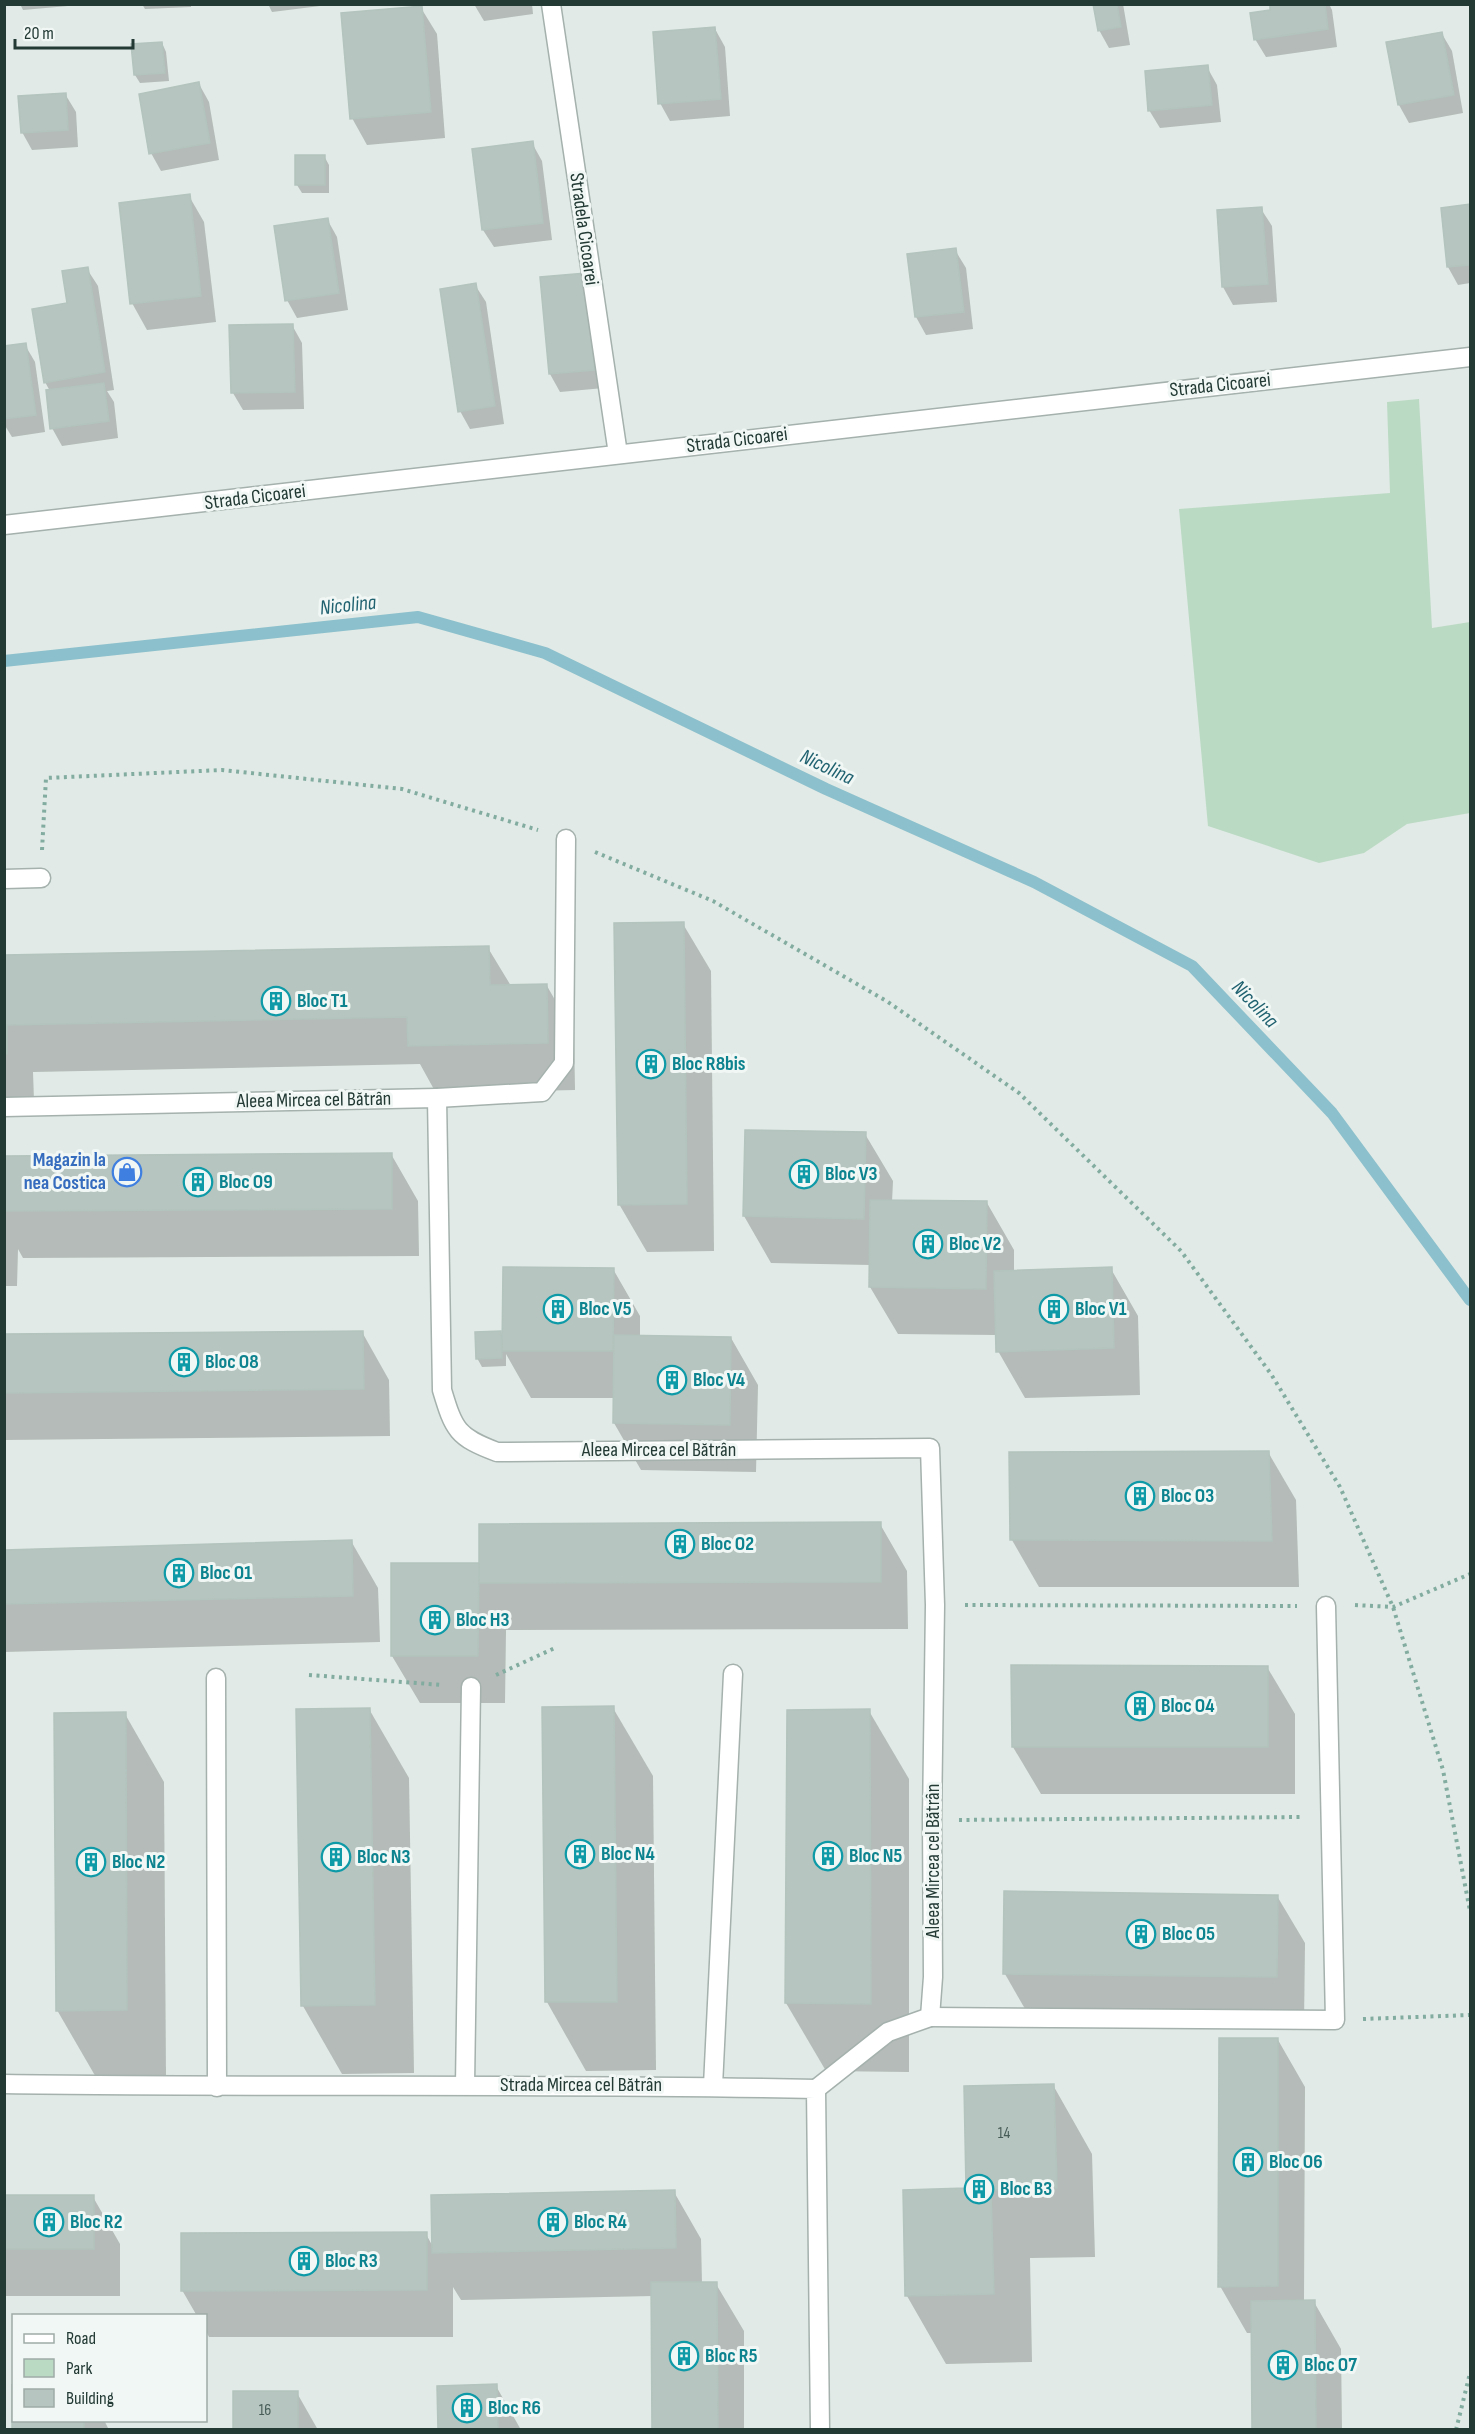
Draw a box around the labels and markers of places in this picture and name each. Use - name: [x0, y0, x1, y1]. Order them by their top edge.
- building icon: Bloc T1: [260, 985, 292, 1017]
- place label: Bloc T1: [297, 989, 348, 1013]
- building icon: Bloc R8bis: [635, 1048, 667, 1080]
- place label: Bloc R8bis: [672, 1052, 746, 1076]
- place label: Magazin la nea Costica: [24, 1148, 106, 1195]
- shop icon: Magazin la nea Costica: [111, 1156, 143, 1188]
- building icon: Bloc V3: [788, 1158, 820, 1190]
- place label: Bloc V3: [825, 1162, 878, 1186]
- building icon: Bloc O9: [182, 1166, 214, 1198]
- place label: Bloc O9: [219, 1170, 273, 1194]
- building icon: Bloc V2: [912, 1228, 944, 1260]
- place label: Bloc V2: [949, 1232, 1001, 1256]
- building icon: Bloc V5: [542, 1293, 574, 1325]
- building icon: Bloc V1: [1038, 1293, 1070, 1325]
- place label: Bloc V5: [579, 1297, 632, 1321]
- place label: Bloc V1: [1075, 1297, 1127, 1321]
- building icon: Bloc O8: [168, 1346, 200, 1378]
- place label: Bloc O8: [205, 1350, 259, 1374]
- building icon: Bloc V4: [656, 1364, 688, 1396]
- place label: Bloc V4: [693, 1368, 745, 1392]
- building icon: Bloc O3: [1124, 1480, 1156, 1512]
- place label: Bloc O3: [1161, 1484, 1214, 1508]
- building icon: Bloc O2: [664, 1528, 696, 1560]
- place label: Bloc O2: [701, 1532, 754, 1556]
- building icon: Bloc O1: [163, 1557, 195, 1589]
- place label: Bloc O1: [200, 1561, 252, 1585]
- building icon: Bloc H3: [419, 1604, 451, 1636]
- place label: Bloc H3: [456, 1608, 509, 1632]
- building icon: Bloc O4: [1124, 1690, 1156, 1722]
- place label: Bloc O4: [1161, 1694, 1215, 1718]
- building icon: Bloc N4: [564, 1838, 596, 1870]
- building icon: Bloc N5: [812, 1840, 844, 1872]
- building icon: Bloc N3: [320, 1841, 352, 1873]
- place label: Bloc N4: [601, 1842, 655, 1866]
- place label: Bloc N5: [849, 1844, 903, 1868]
- place label: Bloc N3: [357, 1845, 411, 1869]
- building icon: Bloc N2: [75, 1846, 107, 1878]
- place label: Bloc N2: [112, 1850, 165, 1874]
- building icon: Bloc O5: [1125, 1918, 1157, 1950]
- place label: Bloc O5: [1162, 1922, 1215, 1946]
- building icon: Bloc O6: [1232, 2146, 1264, 2178]
- place label: Bloc O6: [1269, 2150, 1323, 2174]
- building icon: Bloc B3: [963, 2173, 995, 2205]
- place label: Bloc B3: [1000, 2177, 1052, 2201]
- building icon: Bloc R2: [33, 2206, 65, 2238]
- building icon: Bloc R4: [537, 2206, 569, 2238]
- place label: Bloc R2: [70, 2210, 122, 2234]
- place label: Bloc R4: [574, 2210, 627, 2234]
- building icon: Bloc R3: [288, 2245, 320, 2277]
- place label: Bloc R3: [325, 2249, 378, 2273]
- building icon: Bloc R5: [668, 2340, 700, 2372]
- place label: Bloc R5: [705, 2344, 758, 2368]
- building icon: Bloc O7: [1267, 2349, 1299, 2381]
- place label: Bloc O7: [1304, 2353, 1357, 2377]
- building icon: Bloc R6: [451, 2392, 483, 2424]
- place label: Bloc R6: [488, 2396, 541, 2420]

